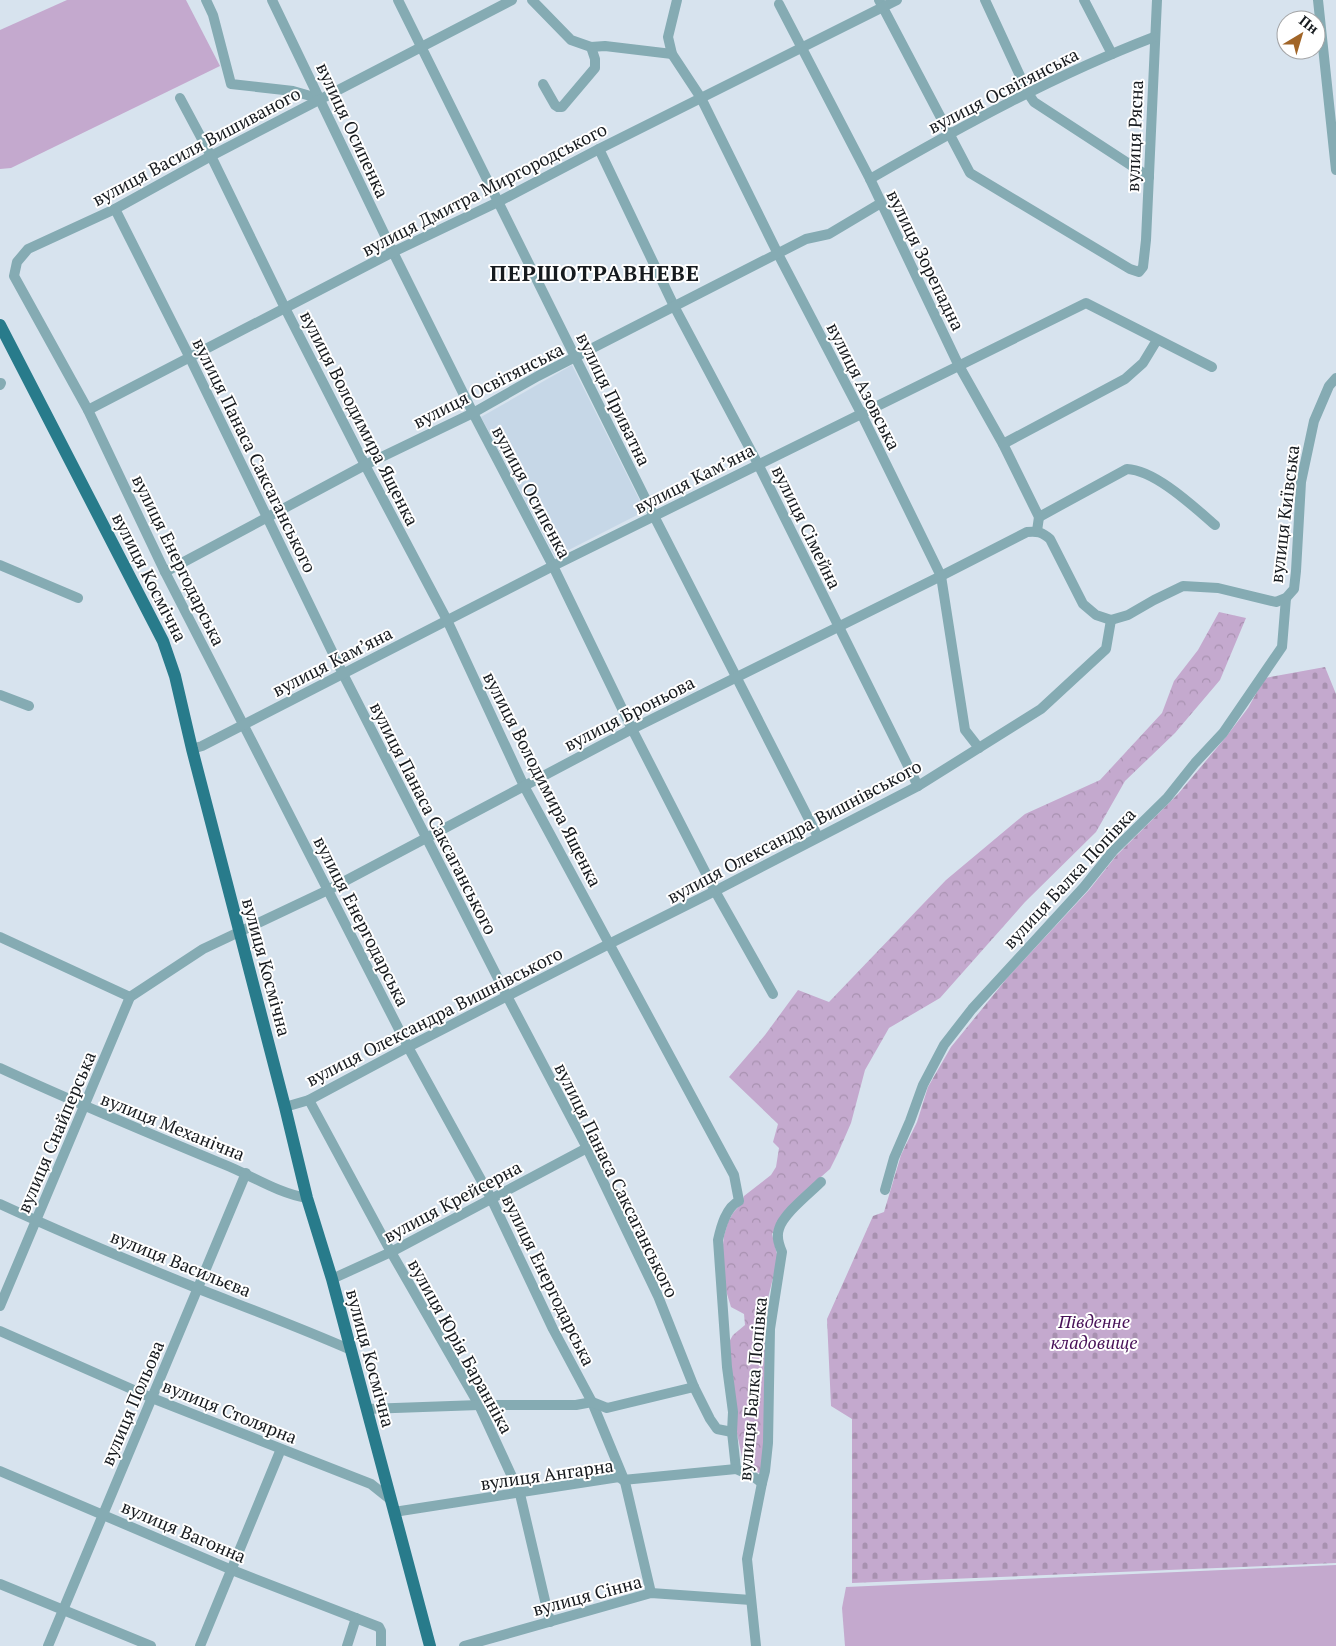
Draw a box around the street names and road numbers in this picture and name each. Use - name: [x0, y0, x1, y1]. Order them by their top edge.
- street label: вулиця Освітянська: [924, 42, 1082, 138]
- street label: вулиця Осипенка: [311, 59, 395, 201]
- street label: вулиця Рясна: [1120, 80, 1148, 192]
- street label: вулиця Василя Вишиваного: [88, 81, 304, 211]
- street label: вулиця Дмитра Миргородського: [357, 116, 611, 261]
- street label: вулиця Зорепадна: [882, 186, 970, 334]
- street label: вулиця Володимира Ященка: [295, 306, 425, 530]
- street label: вулиця Азовська: [821, 318, 907, 454]
- street label: вулиця Приватна: [571, 328, 657, 470]
- street label: вулиця Панаса Саксаганського: [188, 334, 322, 576]
- street label: вулиця Освітянська: [409, 337, 567, 433]
- street label: вулиця Осипенка: [487, 422, 577, 562]
- street label: вулиця Кам’яна: [630, 437, 758, 519]
- street label: вулиця Київська: [1264, 444, 1304, 584]
- street label: вулиця Сімейна: [767, 461, 847, 593]
- street label: вулиця Енергодарська: [127, 470, 231, 650]
- street label: вулиця Космічна: [107, 508, 193, 646]
- street label: вулиця Кам’яна: [268, 620, 396, 702]
- street label: вулиця Володимира Ященка: [478, 667, 608, 891]
- street label: вулиця Броньова: [560, 670, 698, 756]
- street label: вулиця Панаса Саксаганського: [365, 698, 503, 938]
- street label: вулиця Олександра Вишнівського: [663, 753, 926, 909]
- street label: вулиця Балка Попівка: [997, 802, 1141, 954]
- street label: вулиця Енергодарська: [309, 832, 415, 1010]
- street label: вулиця Космічна: [237, 895, 297, 1039]
- street label: вулиця Олександра Вишнівського: [302, 941, 566, 1091]
- street label: вулиця Снайперська: [11, 1048, 101, 1216]
- street label: вулиця Панаса Саксаганського: [550, 1059, 684, 1301]
- street label: вулиця Механічна: [97, 1086, 249, 1166]
- street label: вулиця Крейсерна: [379, 1154, 525, 1248]
- street label: вулиця Енергодарська: [497, 1190, 601, 1370]
- street label: вулиця Васильєва: [107, 1224, 255, 1302]
- street label: вулиця Юрія Баранніка: [403, 1254, 519, 1438]
- street label: вулиця Космічна: [341, 1286, 401, 1430]
- street label: вулиця Балка Попівка: [732, 1296, 772, 1482]
- street label: вулиця Польова: [95, 1337, 169, 1469]
- street label: вулиця Столярна: [159, 1373, 301, 1449]
- street label: вулиця Ангарна: [479, 1453, 615, 1495]
- street label: вулиця Вагонна: [118, 1494, 250, 1568]
- street label: вулиця Сінна: [530, 1569, 644, 1621]

